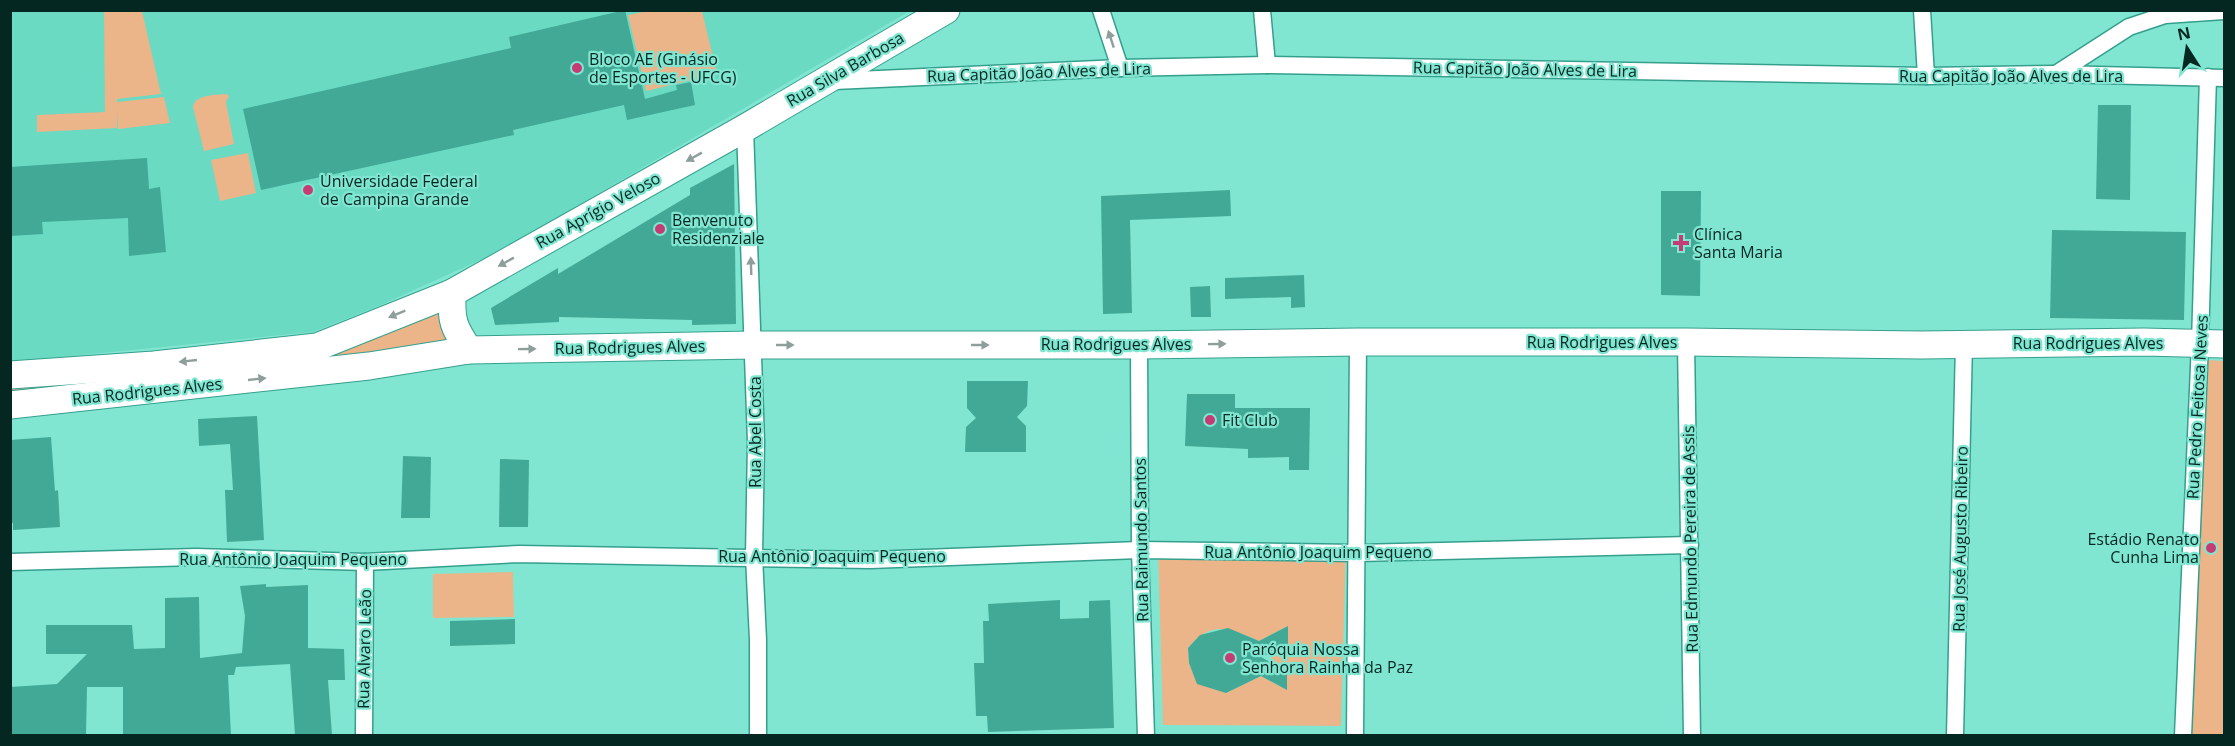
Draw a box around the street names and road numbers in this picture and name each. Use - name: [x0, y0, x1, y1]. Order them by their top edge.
- street label: Rua Silva Barbosa: [782, 26, 908, 112]
- street label: Rua Capitão João Alves de Lira: [1413, 56, 1637, 82]
- street label: Rua Capitão João Alves de Lira: [927, 57, 1151, 87]
- street label: Rua Capitão João Alves de Lira: [1899, 65, 2123, 87]
- street label: Rua Aprígio Veloso: [532, 167, 664, 253]
- street label: Rua Pedro Feitosa Neves: [2181, 314, 2213, 500]
- street label: Rua Rodrigues Alves: [1527, 331, 1677, 353]
- street label: Rua Rodrigues Alves: [2013, 332, 2163, 354]
- street label: Rua Rodrigues Alves: [1041, 333, 1191, 355]
- street label: Rua Rodrigues Alves: [555, 335, 705, 359]
- street label: Rua Rodrigues Alves: [71, 372, 223, 410]
- street label: Rua Abel Costa: [744, 376, 766, 488]
- street label: Rua Edmundo Pereira de Assis: [1677, 425, 1703, 653]
- street label: Rua José Augusto Ribeiro: [1947, 446, 1973, 632]
- street label: Rua Raimundo Santos: [1129, 458, 1153, 622]
- street label: Rua Antônio Joaquim Pequeno: [1204, 541, 1432, 563]
- street label: Rua Antônio Joaquim Pequeno: [718, 545, 946, 567]
- street label: Rua Antônio Joaquim Pequeno: [179, 548, 407, 570]
- street label: Rua Alvaro Leão: [352, 589, 376, 709]

